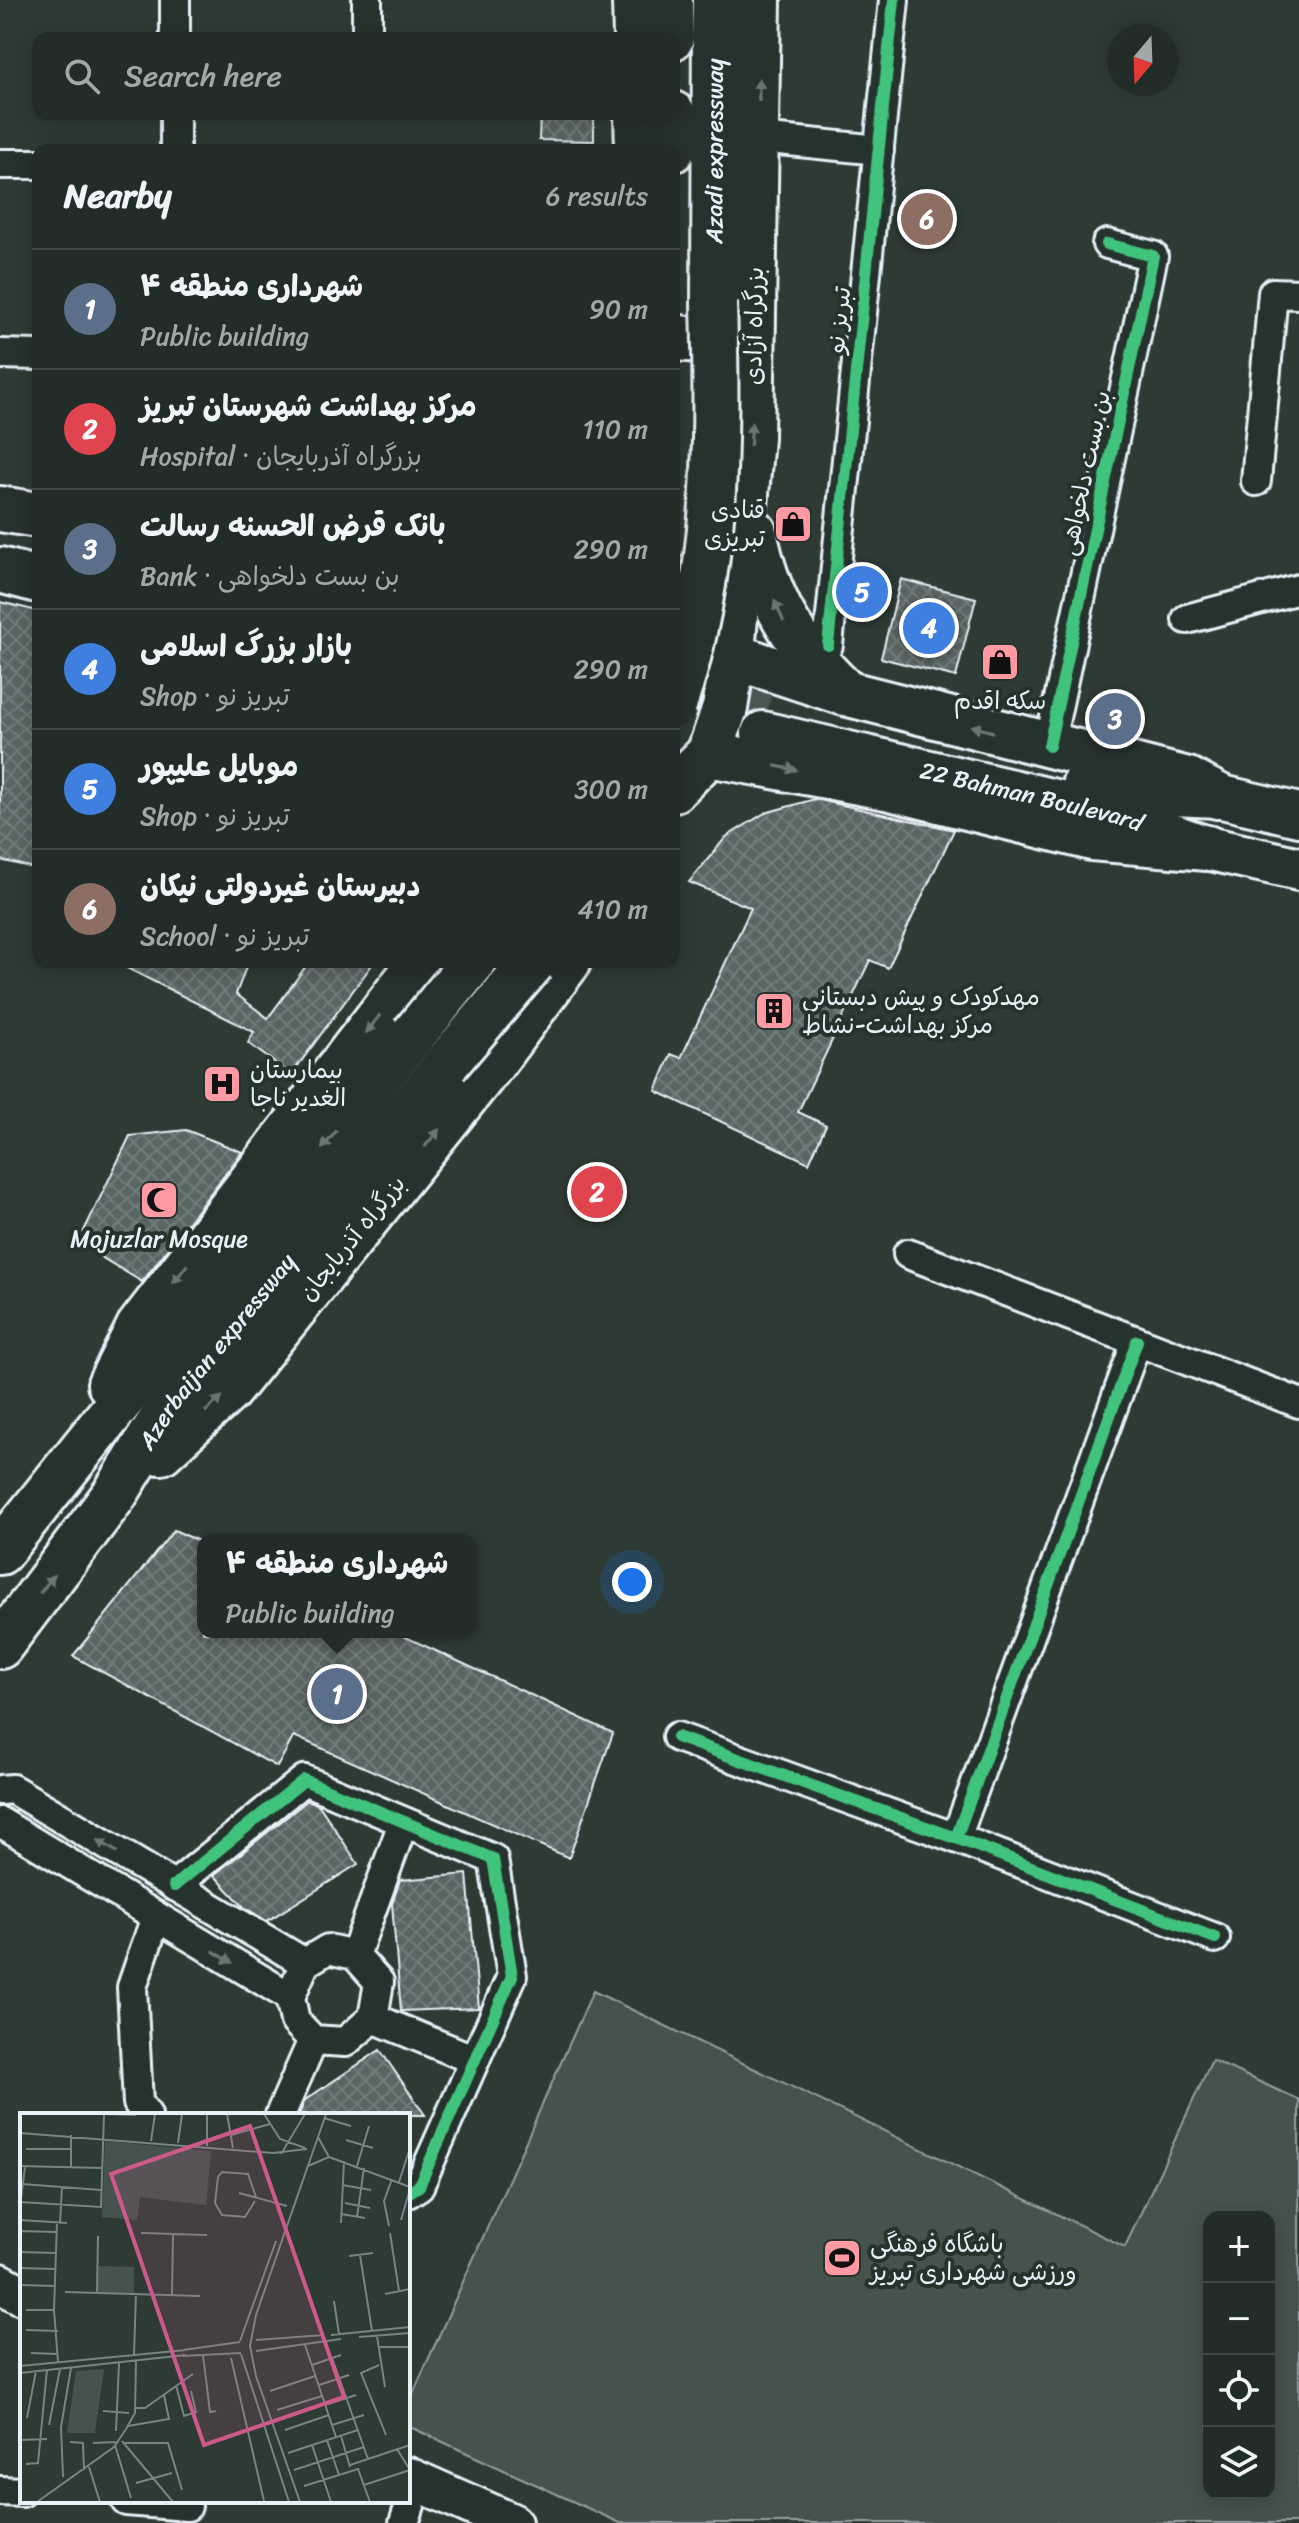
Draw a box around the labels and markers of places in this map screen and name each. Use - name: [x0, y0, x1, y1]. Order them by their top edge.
- pin: 6: [901, 189, 953, 249]
- place label: قنادی تبریزی: [704, 489, 766, 559]
- shop icon: قنادی تبریزی: [772, 503, 814, 545]
- pin: 5: [836, 562, 888, 622]
- pin: 4: [903, 598, 955, 658]
- shop icon: سکه اقدم: [979, 641, 1021, 683]
- place label: سکه اقدم: [954, 680, 1046, 722]
- pin: 3: [1089, 689, 1141, 749]
- place label: مهدکودک و پیش دبستانی مرکز بهداشت-نشاط: [802, 976, 1040, 1046]
- building icon: مهدکودک و پیش دبستانی مرکز بهداشت-نشاط: [753, 990, 795, 1032]
- place label: بیمارستان الغدیر ناجا: [250, 1049, 346, 1119]
- hospital icon: بیمارستان الغدیر ناجا: [201, 1063, 243, 1105]
- pin: 2: [571, 1162, 623, 1222]
- mosque icon: Mojuzlar Mosque: [138, 1179, 180, 1221]
- place label: Mojuzlar Mosque: [70, 1218, 248, 1260]
- pin: 1: [311, 1664, 363, 1724]
- place label: باشگاه فرهنگی ورزشی شهرداری تبریز: [868, 2223, 1077, 2293]
- sports icon: باشگاه فرهنگی ورزشی شهرداری تبریز: [821, 2237, 863, 2279]

